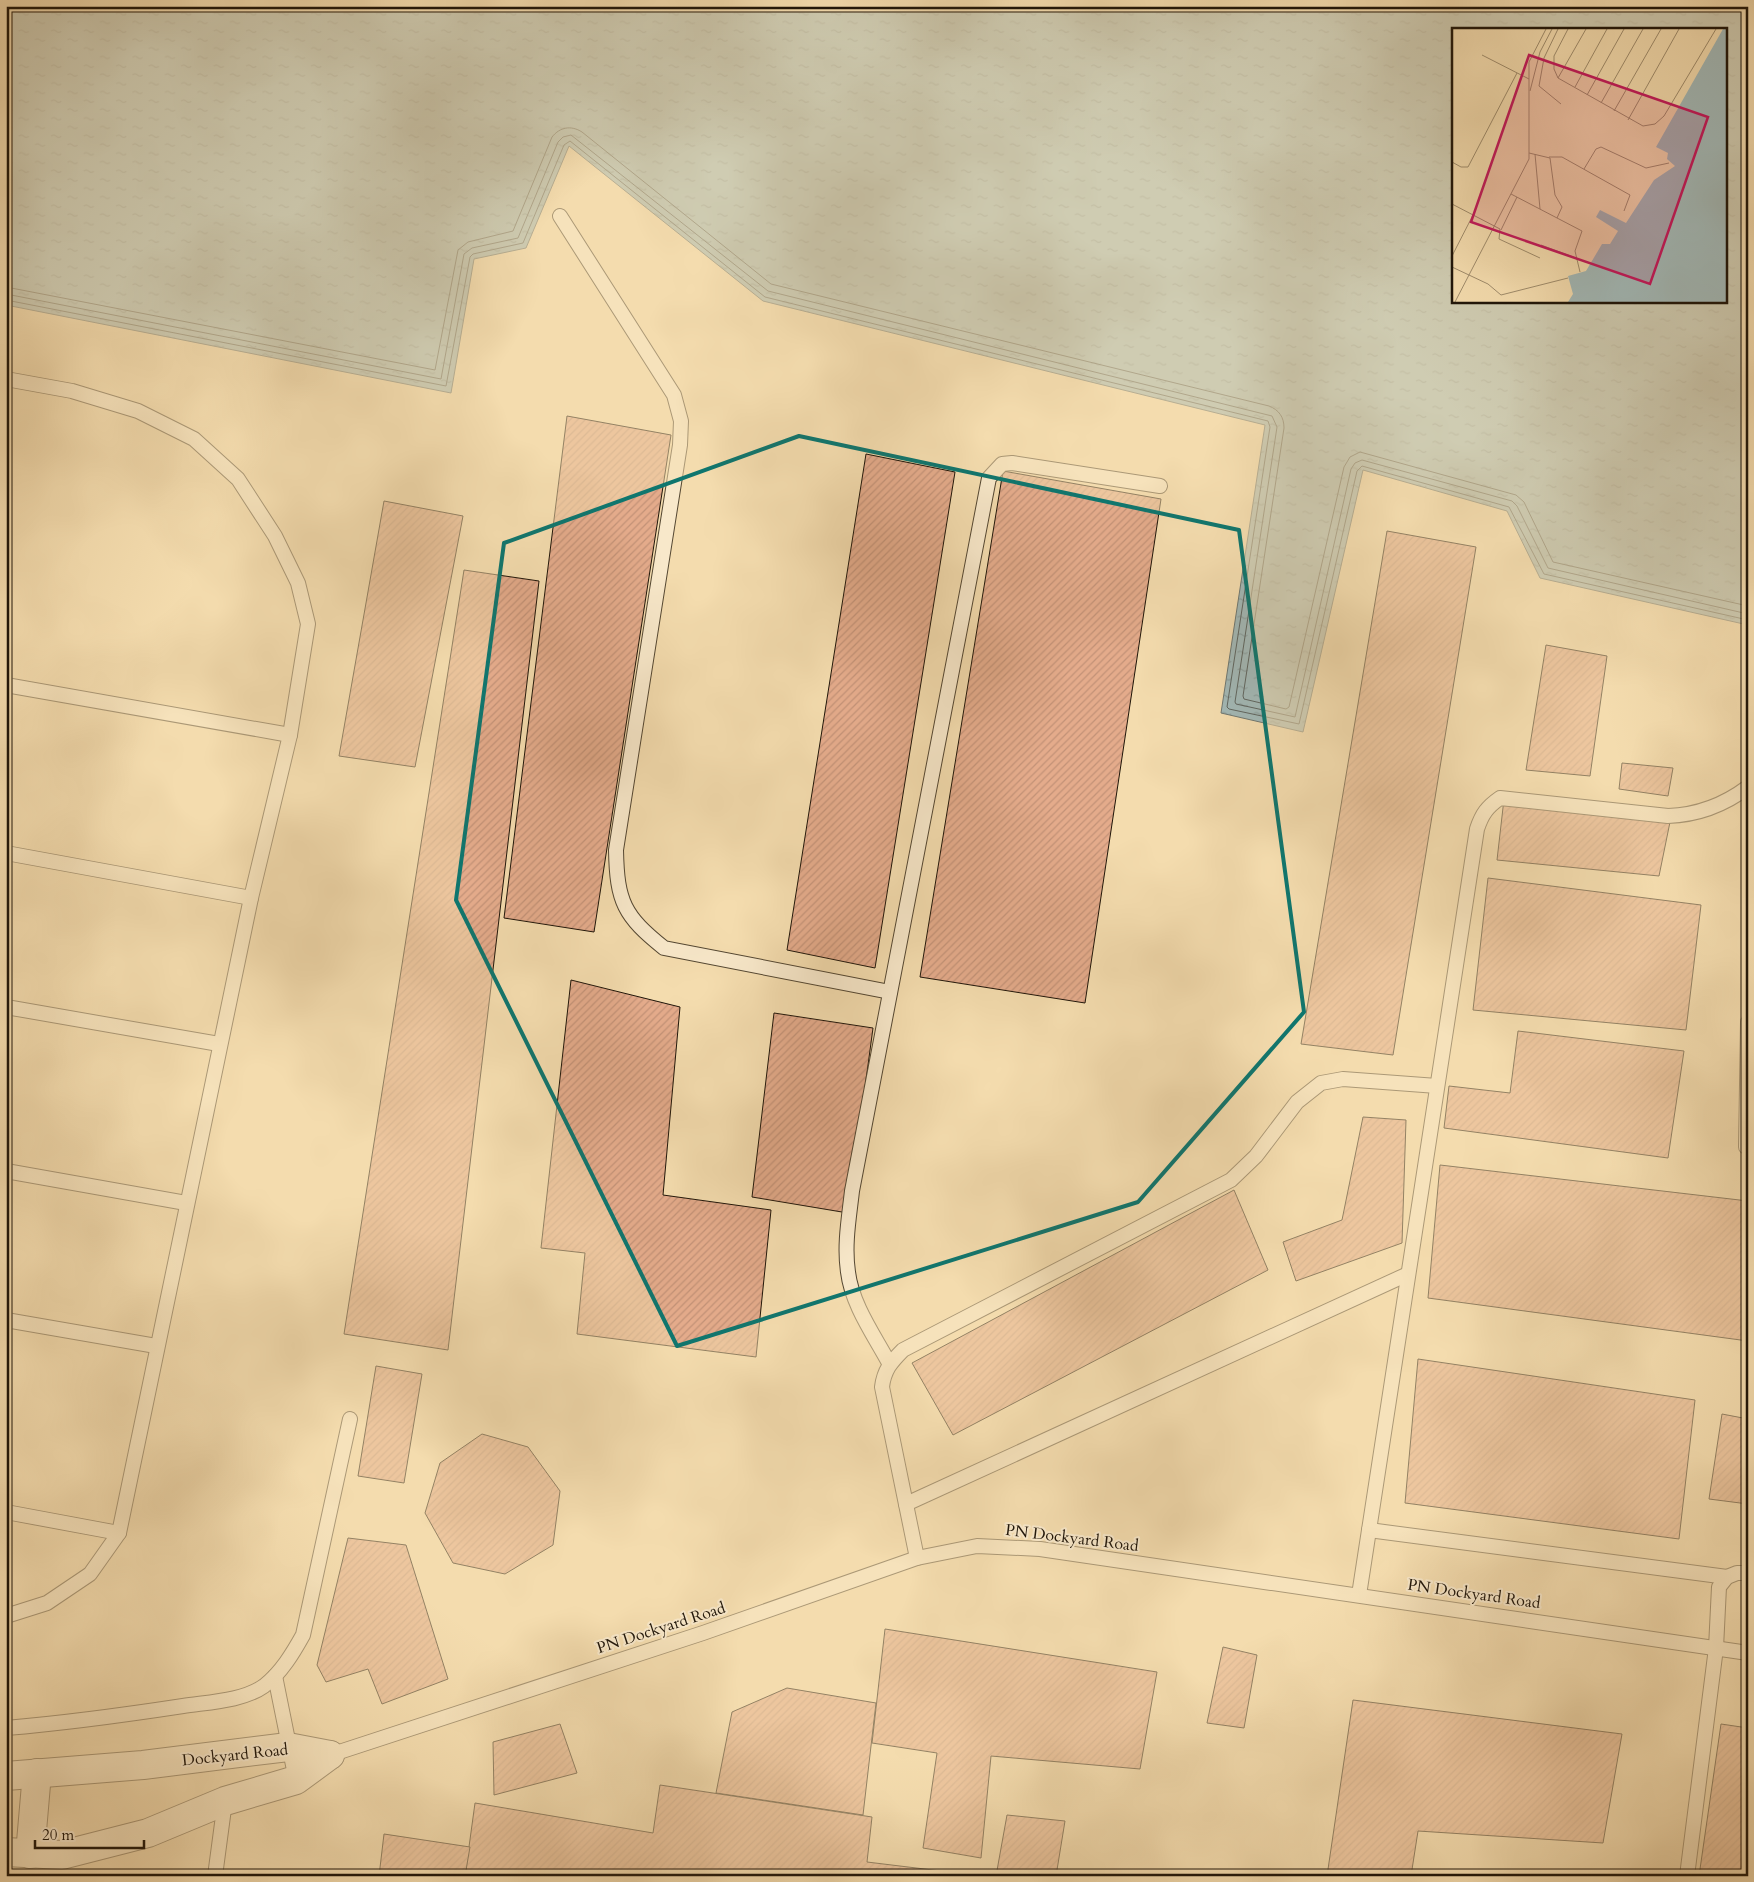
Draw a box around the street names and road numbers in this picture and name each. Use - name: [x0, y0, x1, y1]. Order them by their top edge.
- street label: PN Dockyard Road: [1004, 1519, 1140, 1557]
- street label: PN Dockyard Road: [1406, 1574, 1542, 1614]
- street label: PN Dockyard Road: [594, 1597, 729, 1659]
- street label: Dockyard Road: [181, 1738, 290, 1772]

